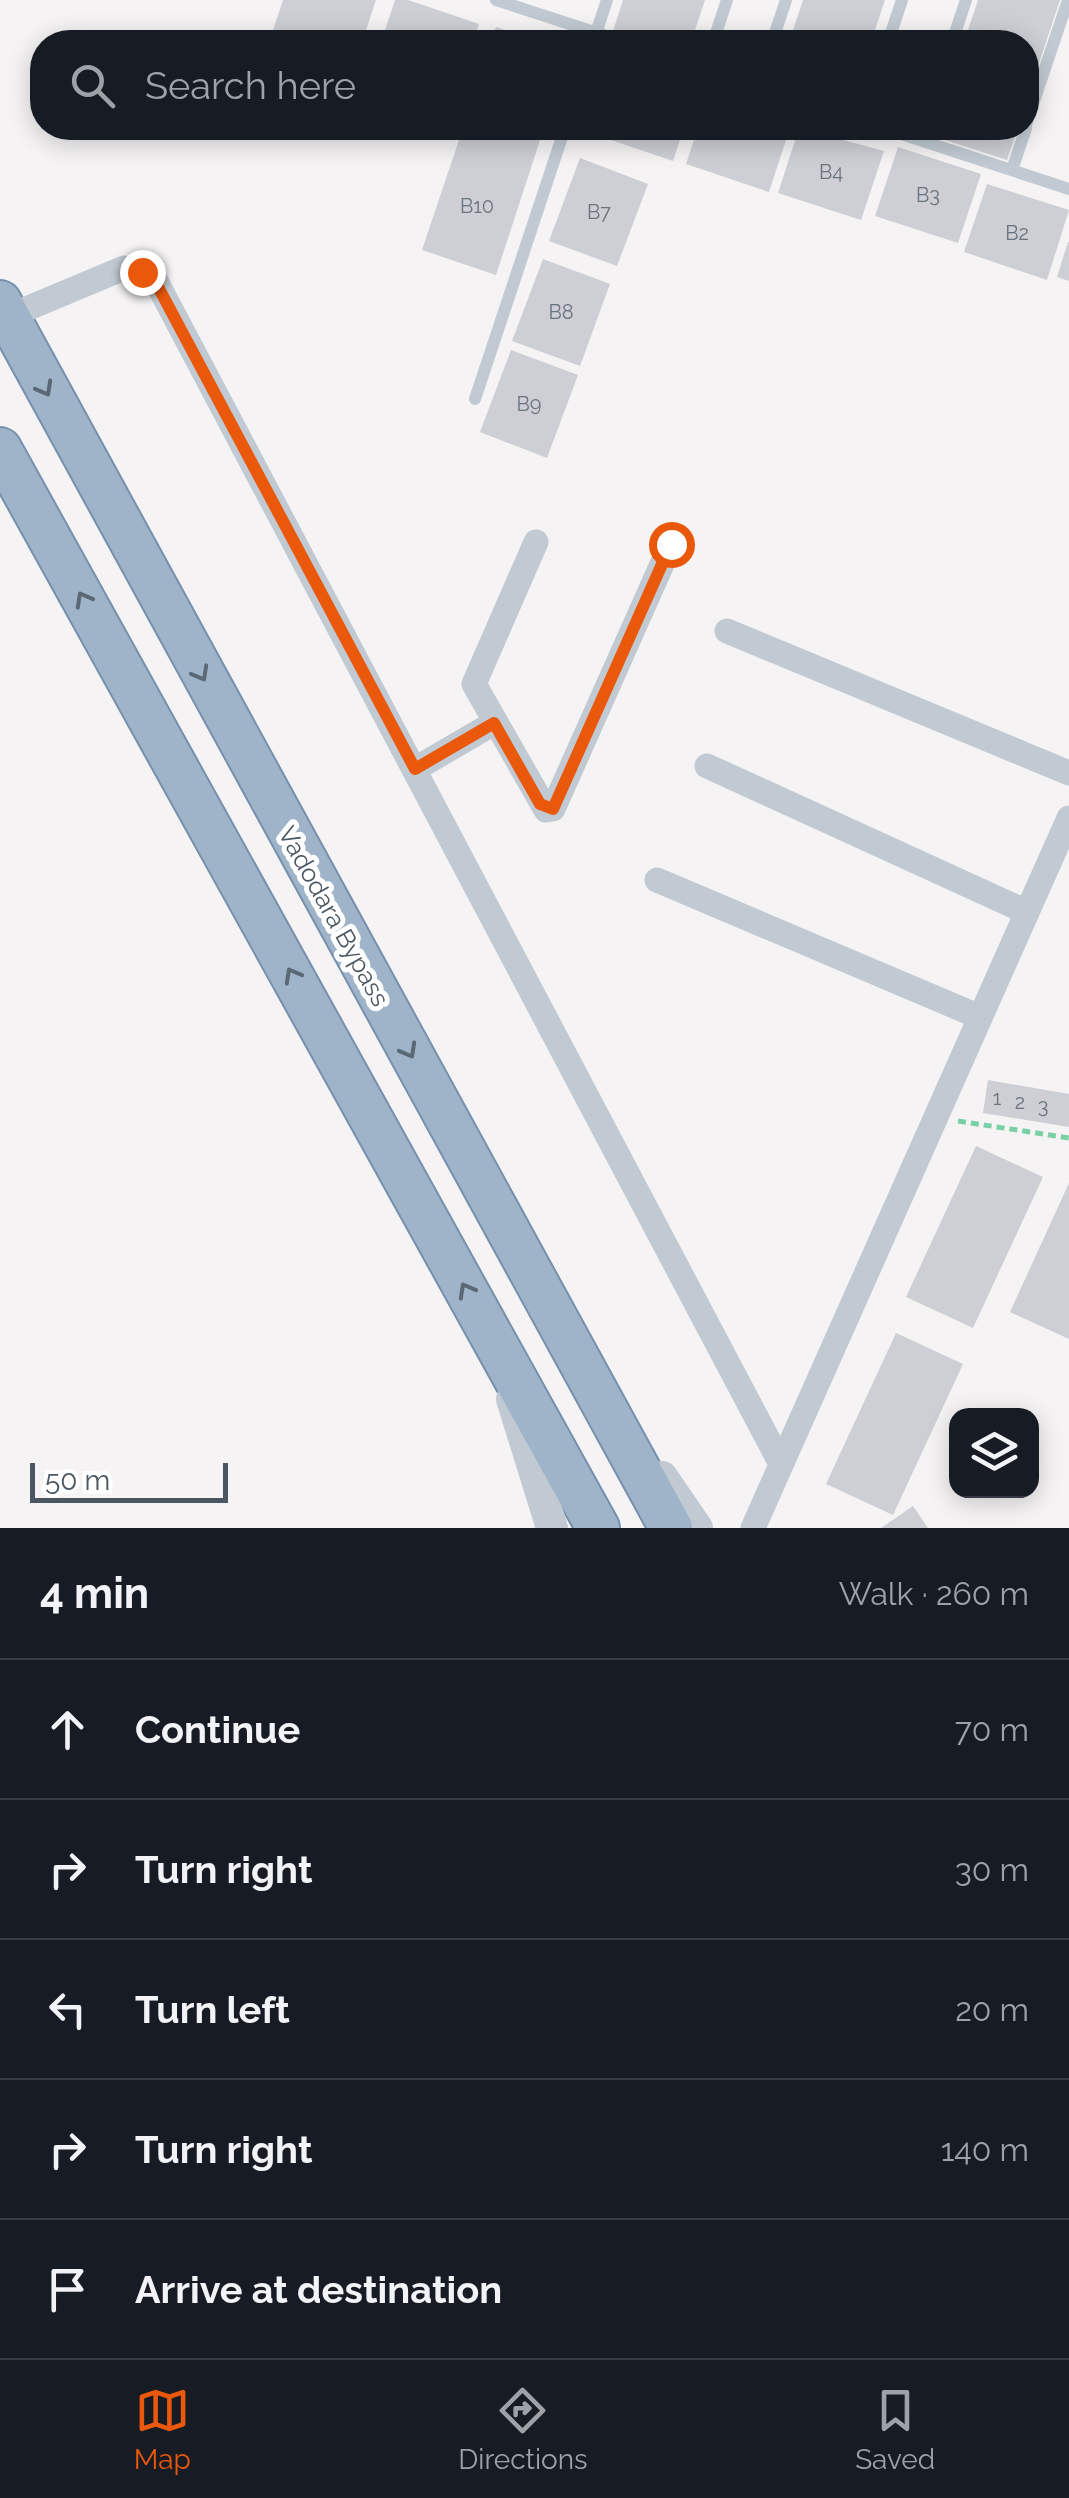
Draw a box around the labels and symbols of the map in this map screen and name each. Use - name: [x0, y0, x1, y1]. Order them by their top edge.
- house number: B4: [819, 160, 843, 184]
- house number: B3: [916, 183, 940, 207]
- house number: B10: [460, 194, 494, 218]
- house number: B7: [587, 200, 611, 224]
- house number: B2: [1005, 221, 1029, 245]
- route end: [120, 250, 166, 296]
- house number: B8: [548, 300, 574, 324]
- one-way arrow: [32, 378, 52, 396]
- house number: B9: [516, 392, 542, 416]
- route start: [649, 522, 695, 568]
- one-way arrow: [76, 591, 96, 609]
- one-way arrow: [189, 663, 209, 681]
- street label: Vadodara Bypass: [272, 821, 396, 1011]
- one-way arrow: [284, 967, 304, 985]
- one-way arrow: [396, 1040, 416, 1058]
- house number: 1: [993, 1086, 1002, 1110]
- house number: 2: [1015, 1090, 1025, 1114]
- house number: 3: [1038, 1094, 1048, 1118]
- one-way arrow: [459, 1282, 479, 1300]
- scale bar: [30, 1458, 228, 1502]

